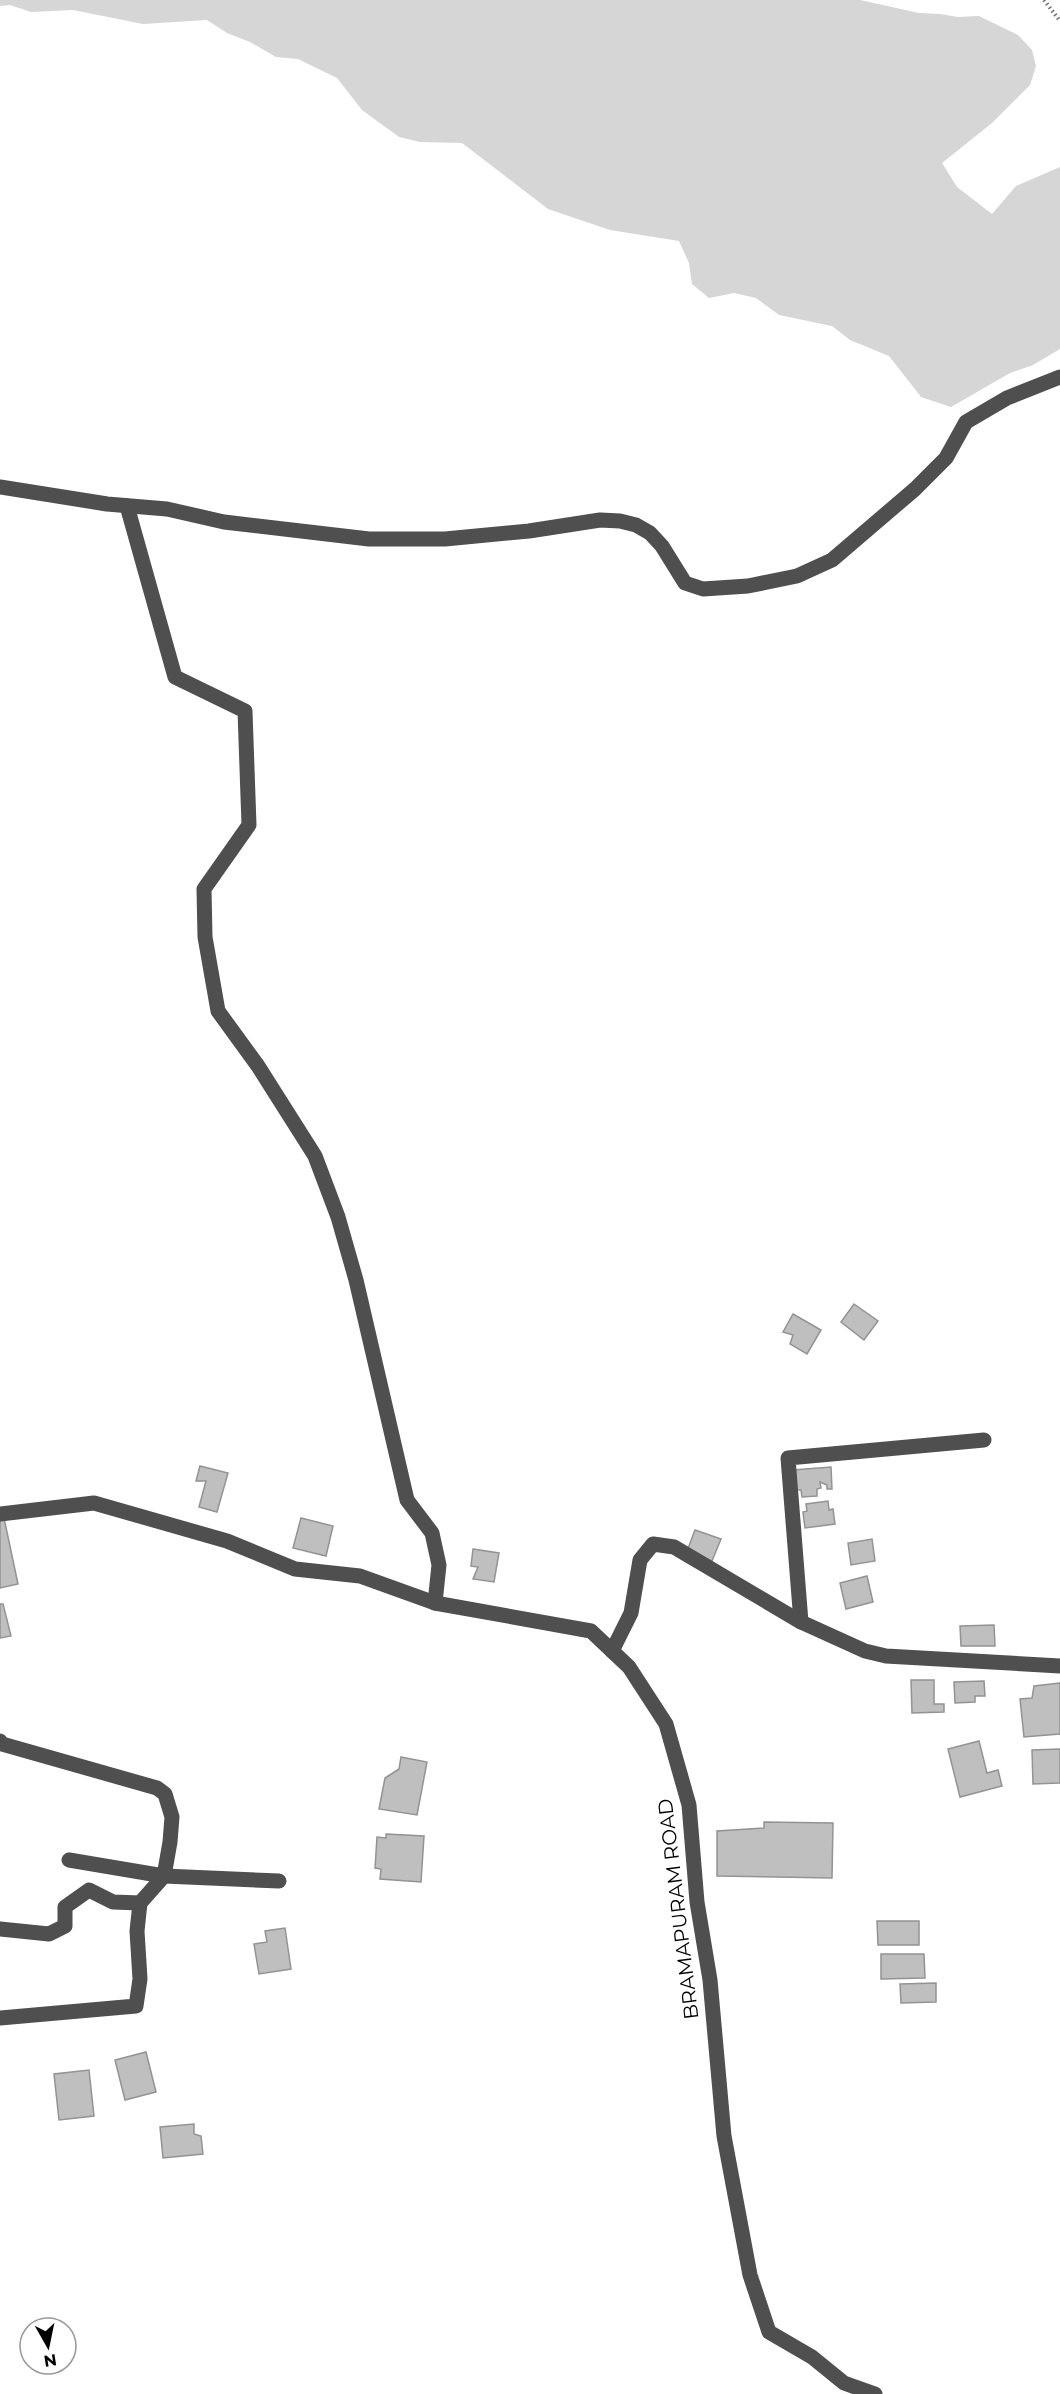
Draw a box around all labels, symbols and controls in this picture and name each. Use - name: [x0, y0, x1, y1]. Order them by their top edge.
- street label: BRAMAPURAM ROAD: [653, 1797, 703, 2021]
- north arrow: [18, 2316, 78, 2376]
- text: N: [42, 2350, 58, 2371]

